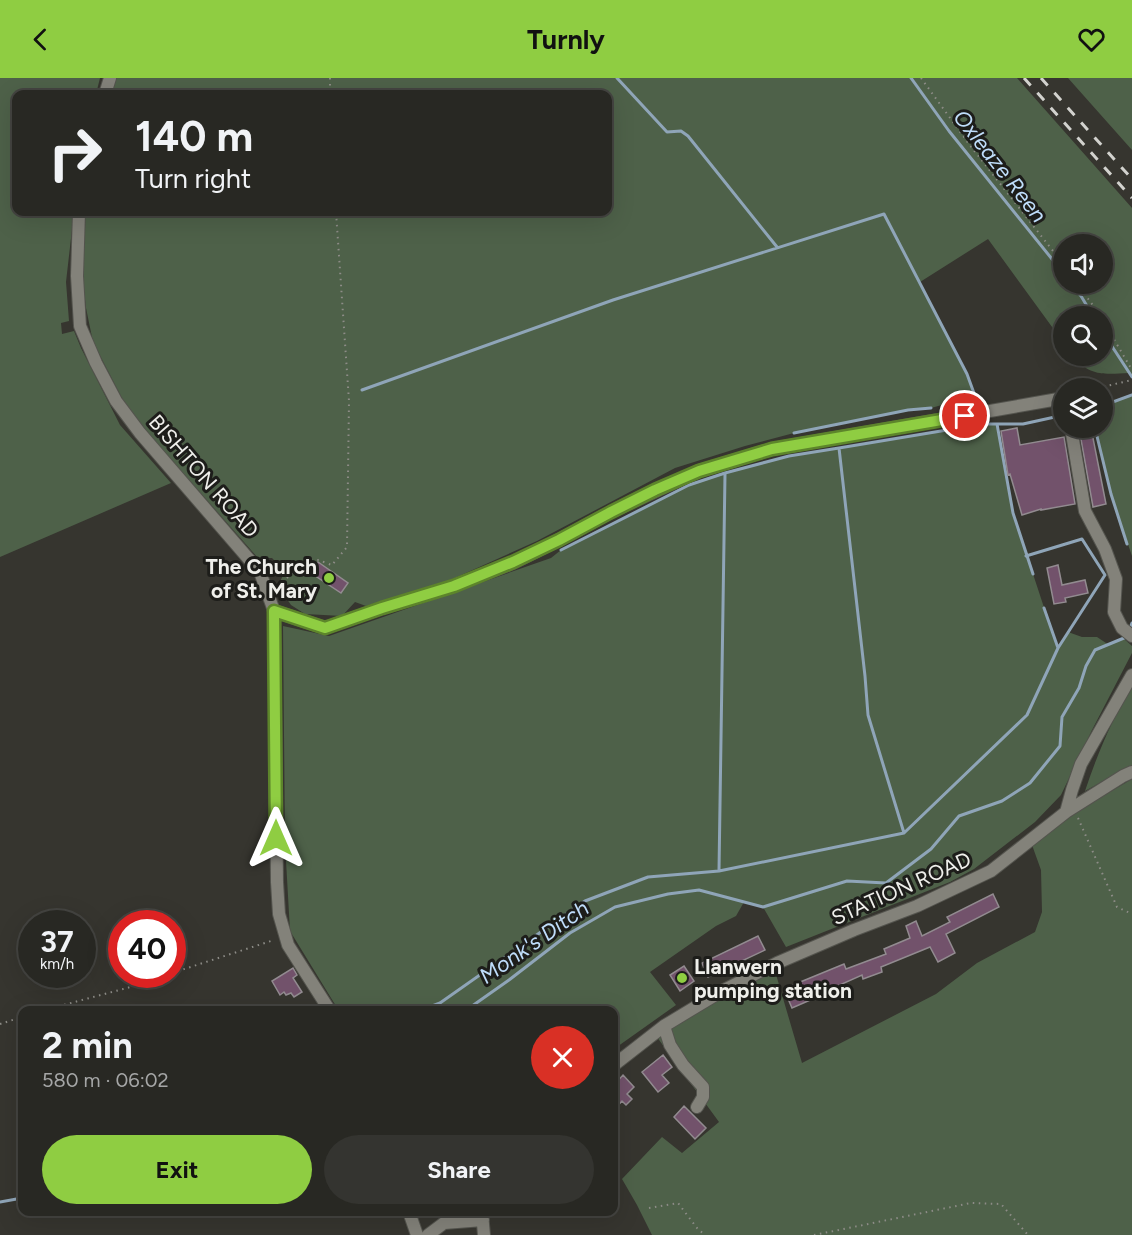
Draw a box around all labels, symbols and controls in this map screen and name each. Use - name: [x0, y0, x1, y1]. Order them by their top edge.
- icon: back: [24, 23, 57, 56]
- text: Turnly: [527, 23, 605, 56]
- icon: heart: [1075, 23, 1108, 56]
- water label: Oxleaze Reen: [948, 104, 1052, 228]
- text: 140 m: [135, 111, 253, 162]
- icon: right: [36, 114, 114, 192]
- text: Turn right: [135, 162, 251, 195]
- map controls: [1053, 234, 1113, 438]
- button: sound: [1053, 234, 1113, 294]
- button: search: [1053, 306, 1113, 366]
- button: layers: [1053, 378, 1113, 438]
- pin: [939, 390, 990, 441]
- icon: arrive: [948, 399, 981, 432]
- street label: BISHTON ROAD: [144, 409, 264, 543]
- place label: The Church of St. Mary: [206, 554, 318, 603]
- marker: The Church of St. Mary: [322, 571, 336, 585]
- position arrow: [244, 806, 308, 870]
- street label: STATION ROAD: [827, 846, 975, 930]
- water label: Monk's Ditch: [474, 894, 594, 990]
- speed limit sign: 40: [108, 910, 186, 988]
- text: 37: [40, 923, 74, 960]
- place label: Llanwern pumping station: [694, 954, 852, 1003]
- text: km/h: [40, 955, 74, 973]
- marker: Llanwern pumping station: [675, 971, 689, 985]
- text: 2 min: [42, 1024, 133, 1067]
- button: close: [531, 1026, 594, 1089]
- text: 580 m · 06:02: [42, 1068, 169, 1092]
- button: Exit: [42, 1135, 312, 1204]
- button: Share: [324, 1135, 594, 1204]

